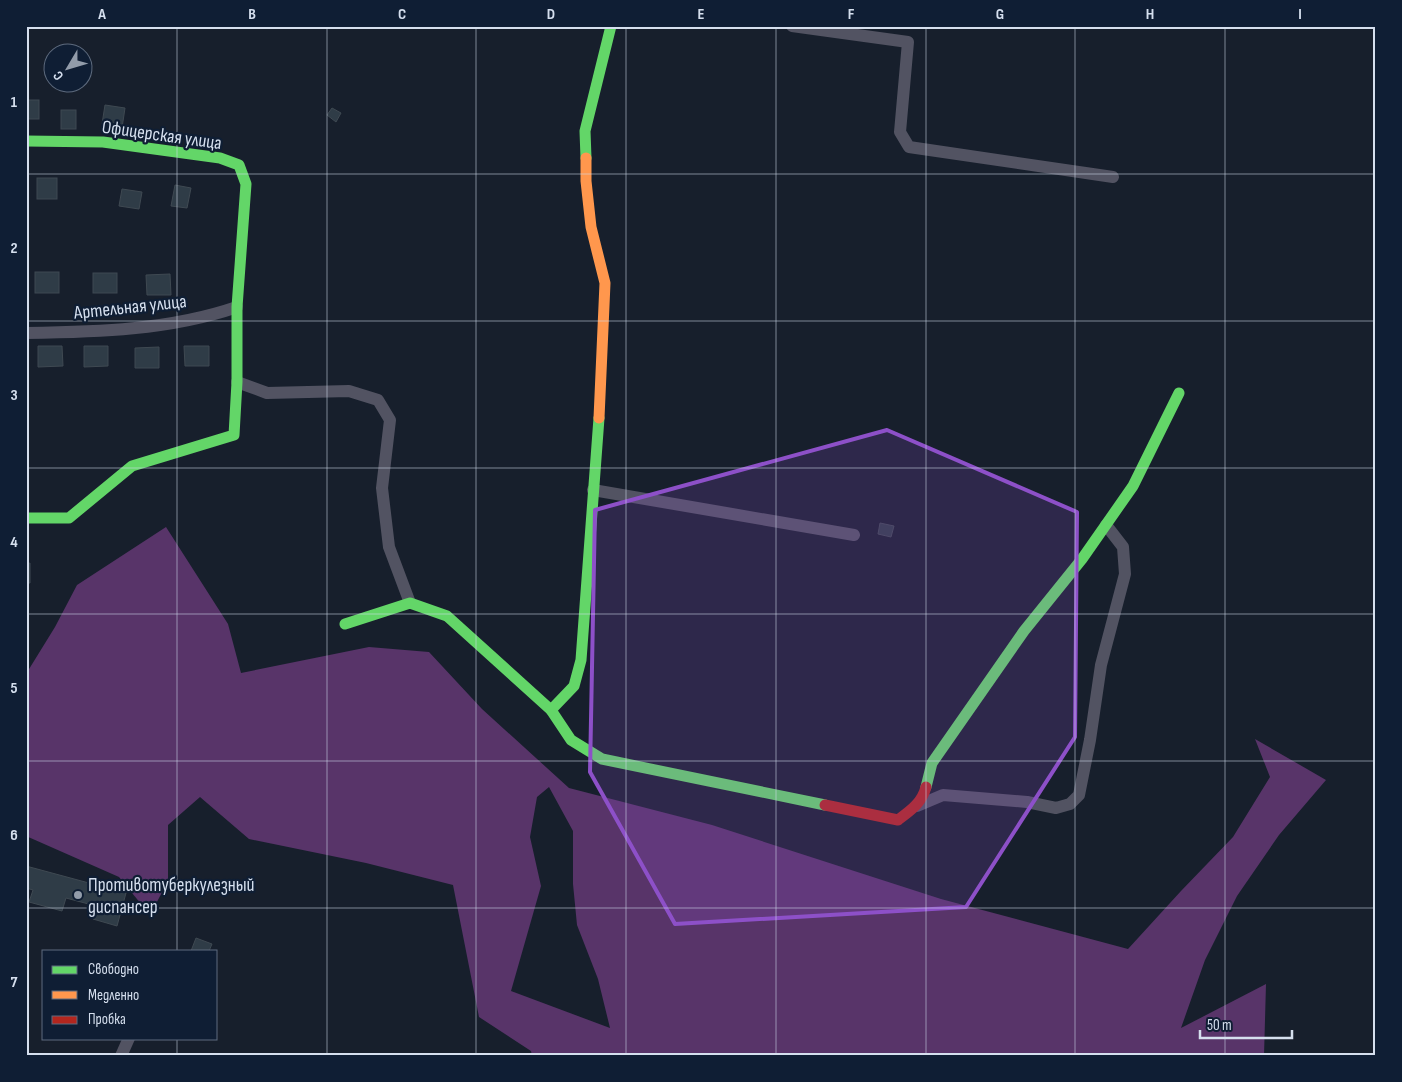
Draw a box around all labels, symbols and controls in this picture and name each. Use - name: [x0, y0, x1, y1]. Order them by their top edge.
- text: A: [97, 5, 106, 24]
- text: B: [248, 5, 256, 24]
- text: C: [398, 5, 406, 24]
- text: D: [547, 5, 555, 24]
- text: E: [698, 5, 705, 24]
- text: F: [848, 5, 855, 24]
- text: G: [996, 5, 1004, 24]
- text: H: [1146, 5, 1154, 24]
- text: I: [1298, 5, 1302, 24]
- north arrow: [42, 42, 92, 92]
- text: С: [49, 68, 67, 84]
- text: 1: [11, 93, 18, 112]
- street label: Офицерская улица: [100, 116, 223, 155]
- text: 2: [10, 239, 18, 258]
- street label: Артельная улица: [72, 290, 188, 325]
- text: 3: [10, 386, 18, 405]
- text: 4: [10, 533, 18, 552]
- text: 5: [10, 679, 18, 698]
- text: 6: [10, 826, 18, 845]
- place label: Противотуберкулезный диспансер: [88, 874, 255, 919]
- marker: Противотуберкулезный диспансер: [72, 889, 84, 901]
- legend: [42, 950, 218, 1040]
- text: Свободно: [88, 960, 139, 979]
- text: 7: [11, 973, 18, 992]
- text: Медленно: [88, 986, 139, 1005]
- scale bar: [1200, 1007, 1292, 1039]
- text: Пробка: [88, 1010, 126, 1029]
- text: 50 m: [1207, 1016, 1232, 1035]

